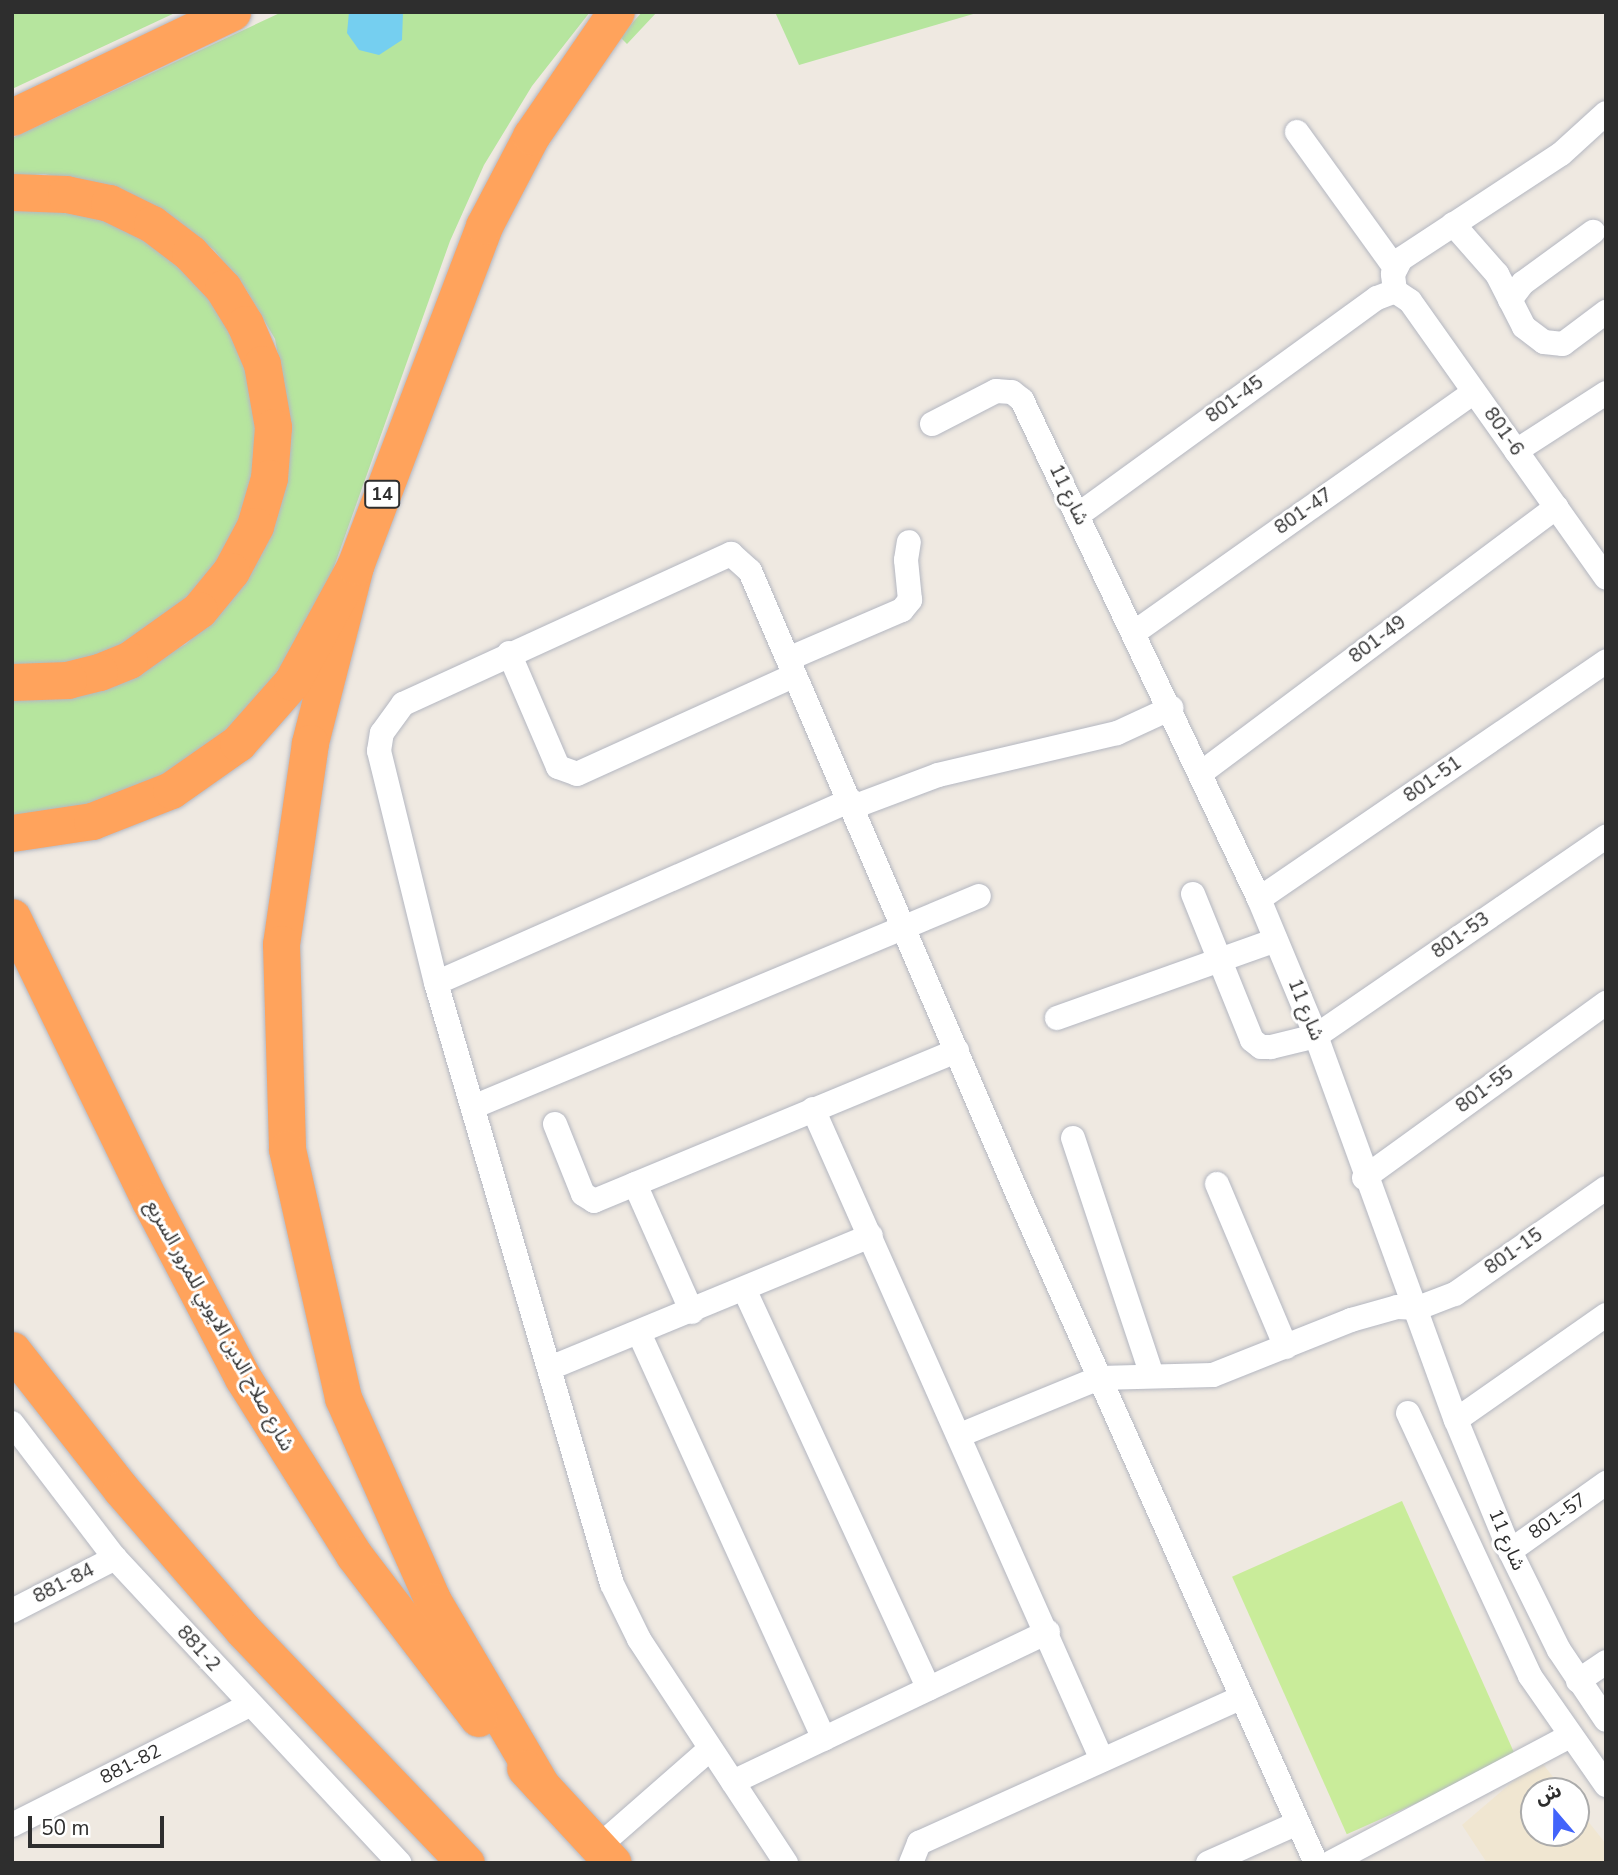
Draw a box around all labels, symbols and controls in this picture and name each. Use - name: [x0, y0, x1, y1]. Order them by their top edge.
- street label: 801-45: [1202, 372, 1268, 428]
- street label: 801-6: [1478, 403, 1528, 461]
- street label: شارع 11: [1044, 461, 1092, 529]
- road number: 14: [363, 480, 401, 508]
- street label: 801-47: [1271, 484, 1337, 540]
- street label: 801-49: [1345, 611, 1411, 669]
- street label: 801-51: [1400, 752, 1466, 808]
- street label: 801-53: [1428, 908, 1494, 964]
- street label: شارع 11: [1282, 976, 1328, 1044]
- street label: 801-55: [1452, 1062, 1518, 1118]
- street label: شارع صلاح الدين الايوبي للمرور السريع: [140, 1196, 298, 1456]
- street label: 801-15: [1481, 1224, 1547, 1280]
- street label: 801-57: [1525, 1489, 1591, 1545]
- street label: شارع 11: [1483, 1506, 1529, 1574]
- street label: 881-84: [30, 1559, 98, 1609]
- street label: 881-2: [172, 1621, 224, 1677]
- street label: 881-82: [97, 1740, 165, 1790]
- north arrow: [1520, 1777, 1590, 1847]
- text: ش: [1532, 1777, 1565, 1811]
- scale bar: [32, 1801, 168, 1845]
- text: 50 m: [41, 1814, 90, 1842]

